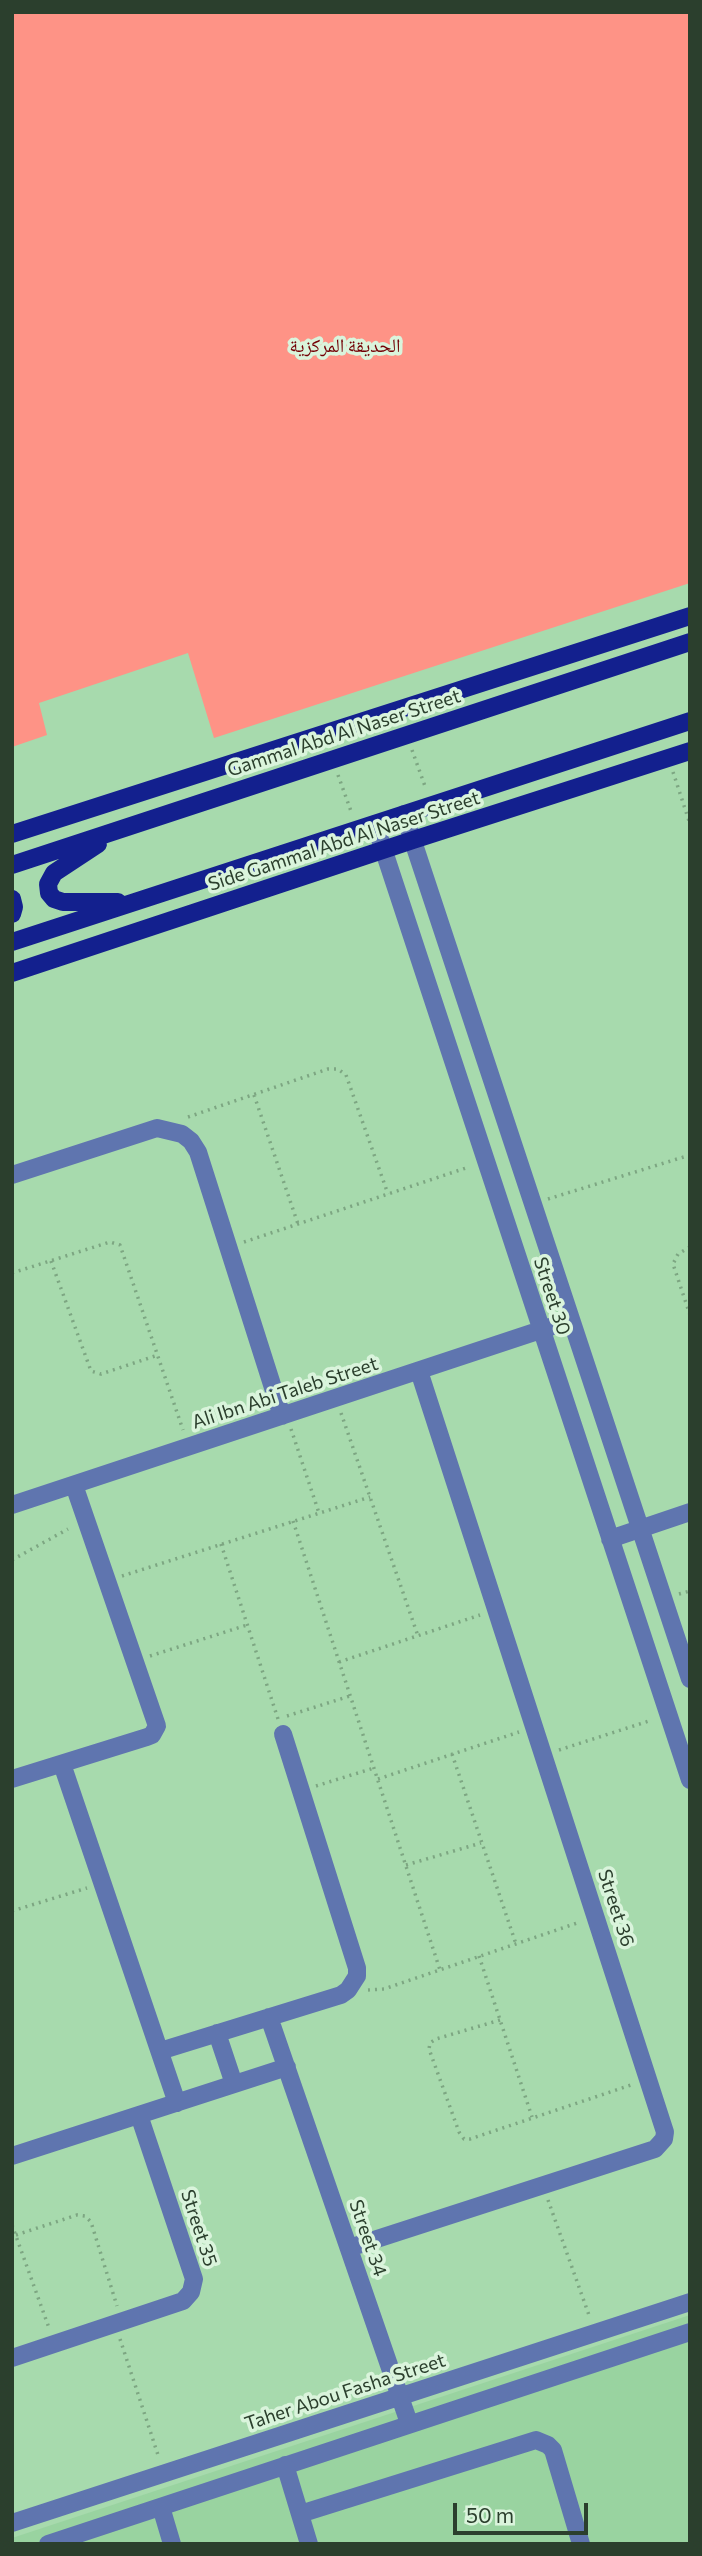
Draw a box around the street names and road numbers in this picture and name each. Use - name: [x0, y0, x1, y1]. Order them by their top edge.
- street label: Gammal Abd Al Naser Street: [225, 684, 463, 782]
- street label: Side Gammal Abd Al Naser Street: [205, 786, 483, 896]
- street label: Street 30: [529, 1254, 575, 1338]
- street label: Ali Ibn Abi Taleb Street: [189, 1352, 381, 1434]
- street label: Street 36: [593, 1867, 639, 1949]
- street label: Street 35: [176, 2187, 222, 2269]
- street label: Street 34: [344, 2197, 392, 2279]
- street label: Taher Abou Fasha Street: [242, 2349, 448, 2435]

